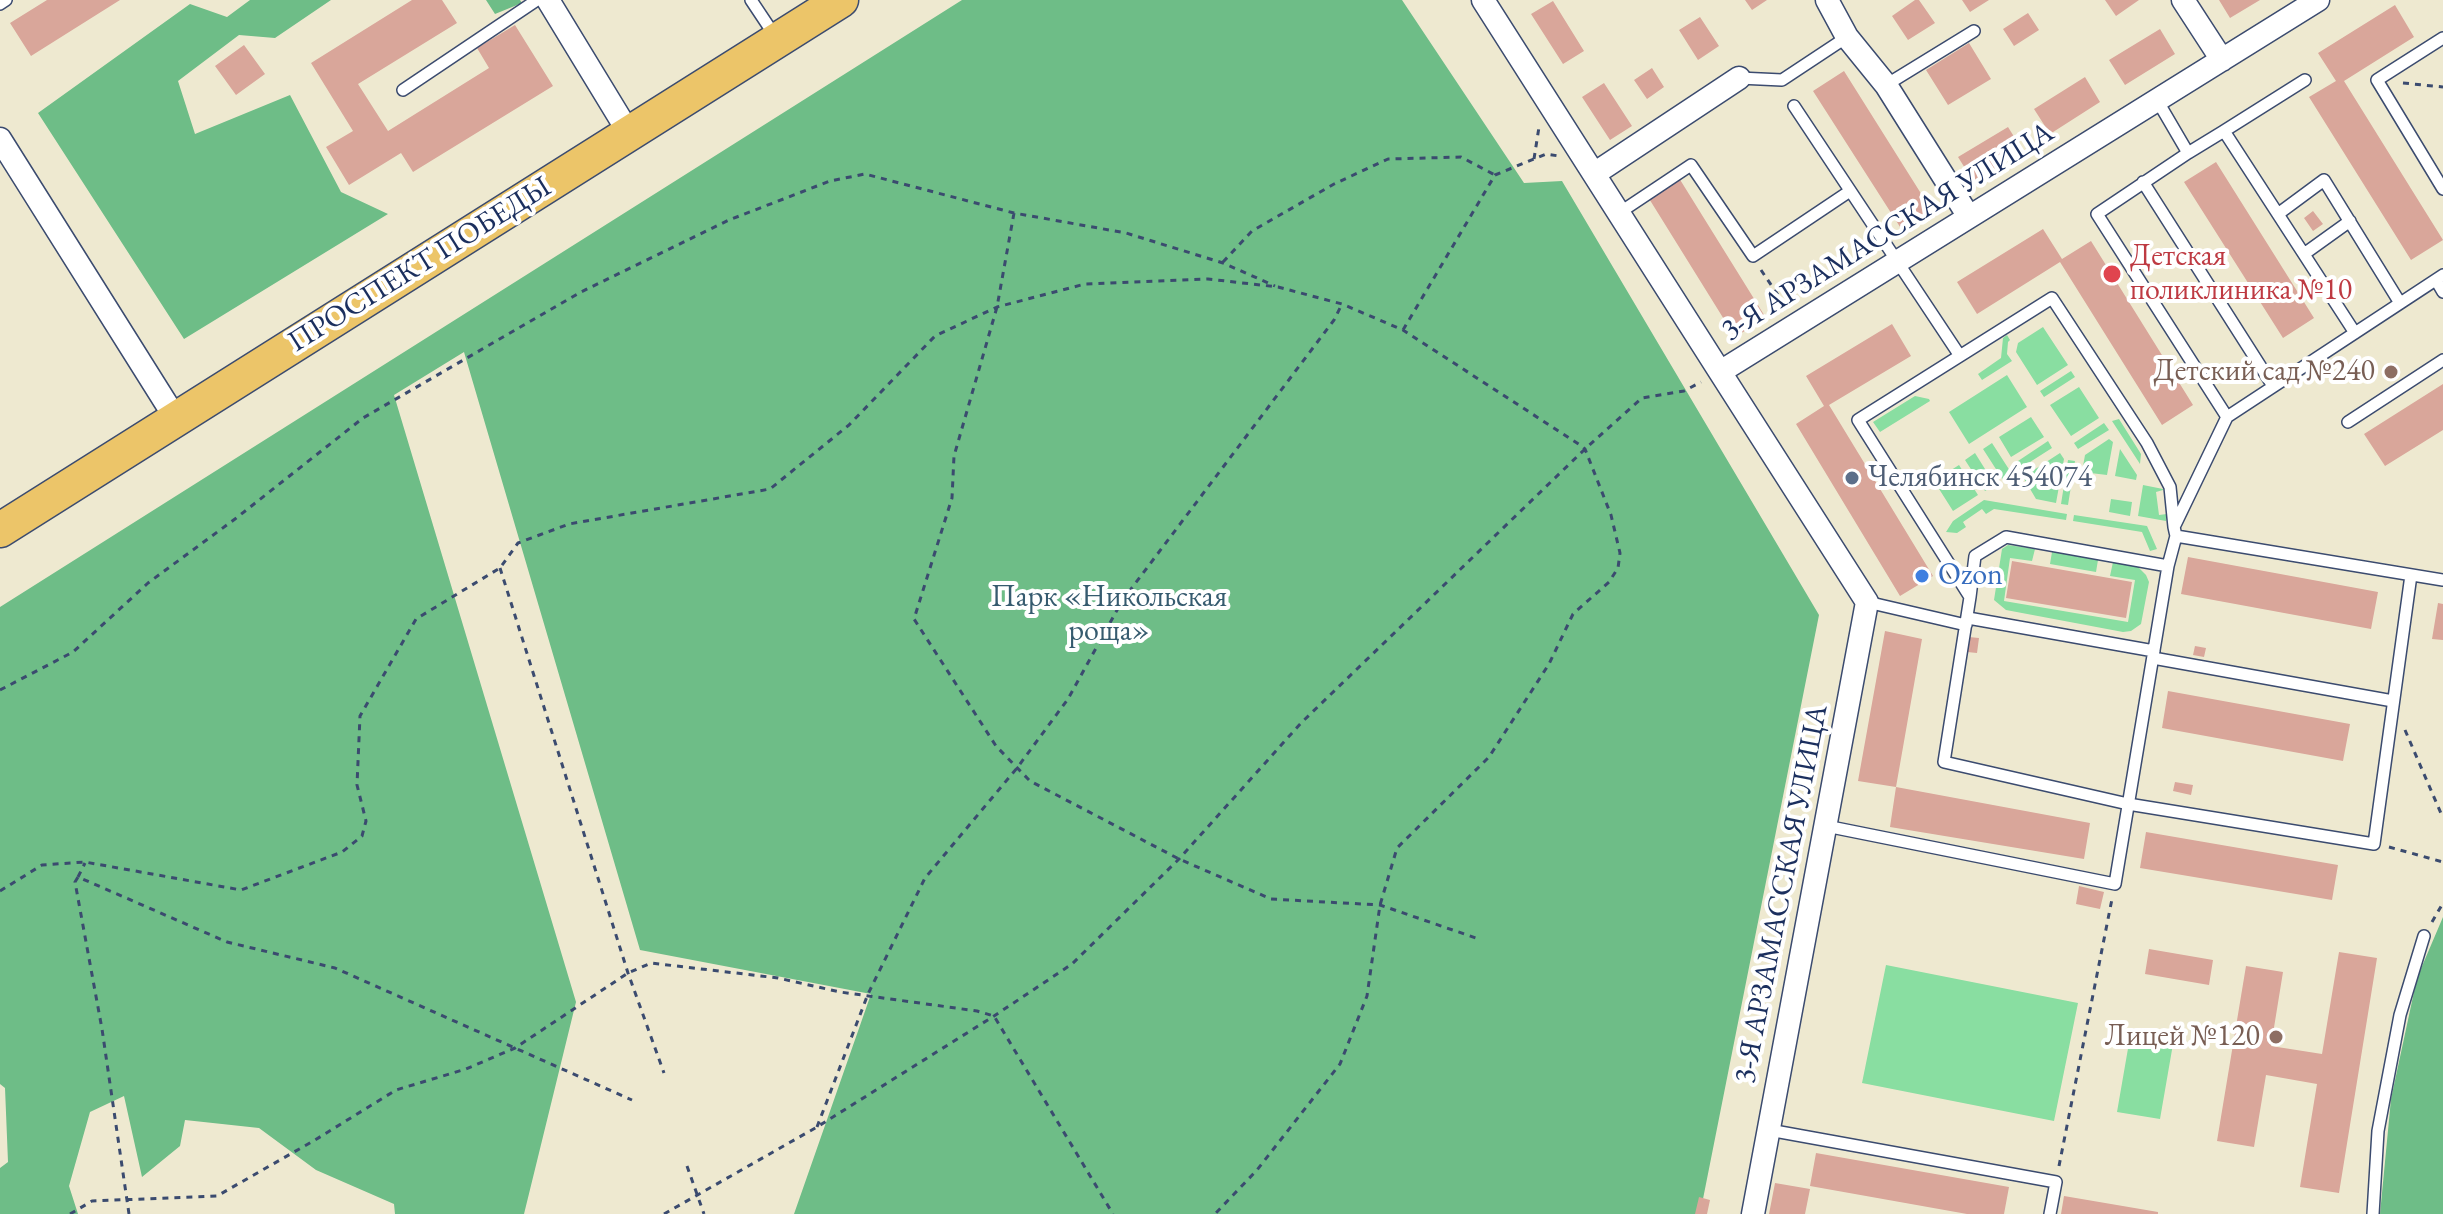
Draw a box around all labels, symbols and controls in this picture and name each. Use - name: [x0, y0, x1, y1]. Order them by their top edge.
- street label: 3-Я АРЗАМАССКАЯ УЛИЦА: [1715, 115, 2061, 349]
- street label: ПРОСПЕКТ ПОБЕДЫ: [282, 169, 558, 361]
- place label: Детская поликлиника №10: [2130, 239, 2352, 310]
- marker: Детская поликлиника №10: [2101, 263, 2123, 285]
- place label: Детский сад №240: [2153, 354, 2375, 390]
- marker: Детский сад №240: [2382, 363, 2400, 381]
- place label: Челябинск 454074: [1868, 460, 2092, 496]
- marker: Челябинск 454074: [1843, 469, 1861, 487]
- place label: Ozon: [1938, 558, 2003, 594]
- marker: Ozon: [1913, 567, 1931, 585]
- park label: Парк «Никольская роща»: [991, 580, 1227, 650]
- street label: 3-Я АРЗАМАССКАЯ УЛИЦА: [1728, 702, 1836, 1086]
- place label: Лицей №120: [2105, 1019, 2260, 1055]
- marker: Лицей №120: [2267, 1028, 2285, 1046]

